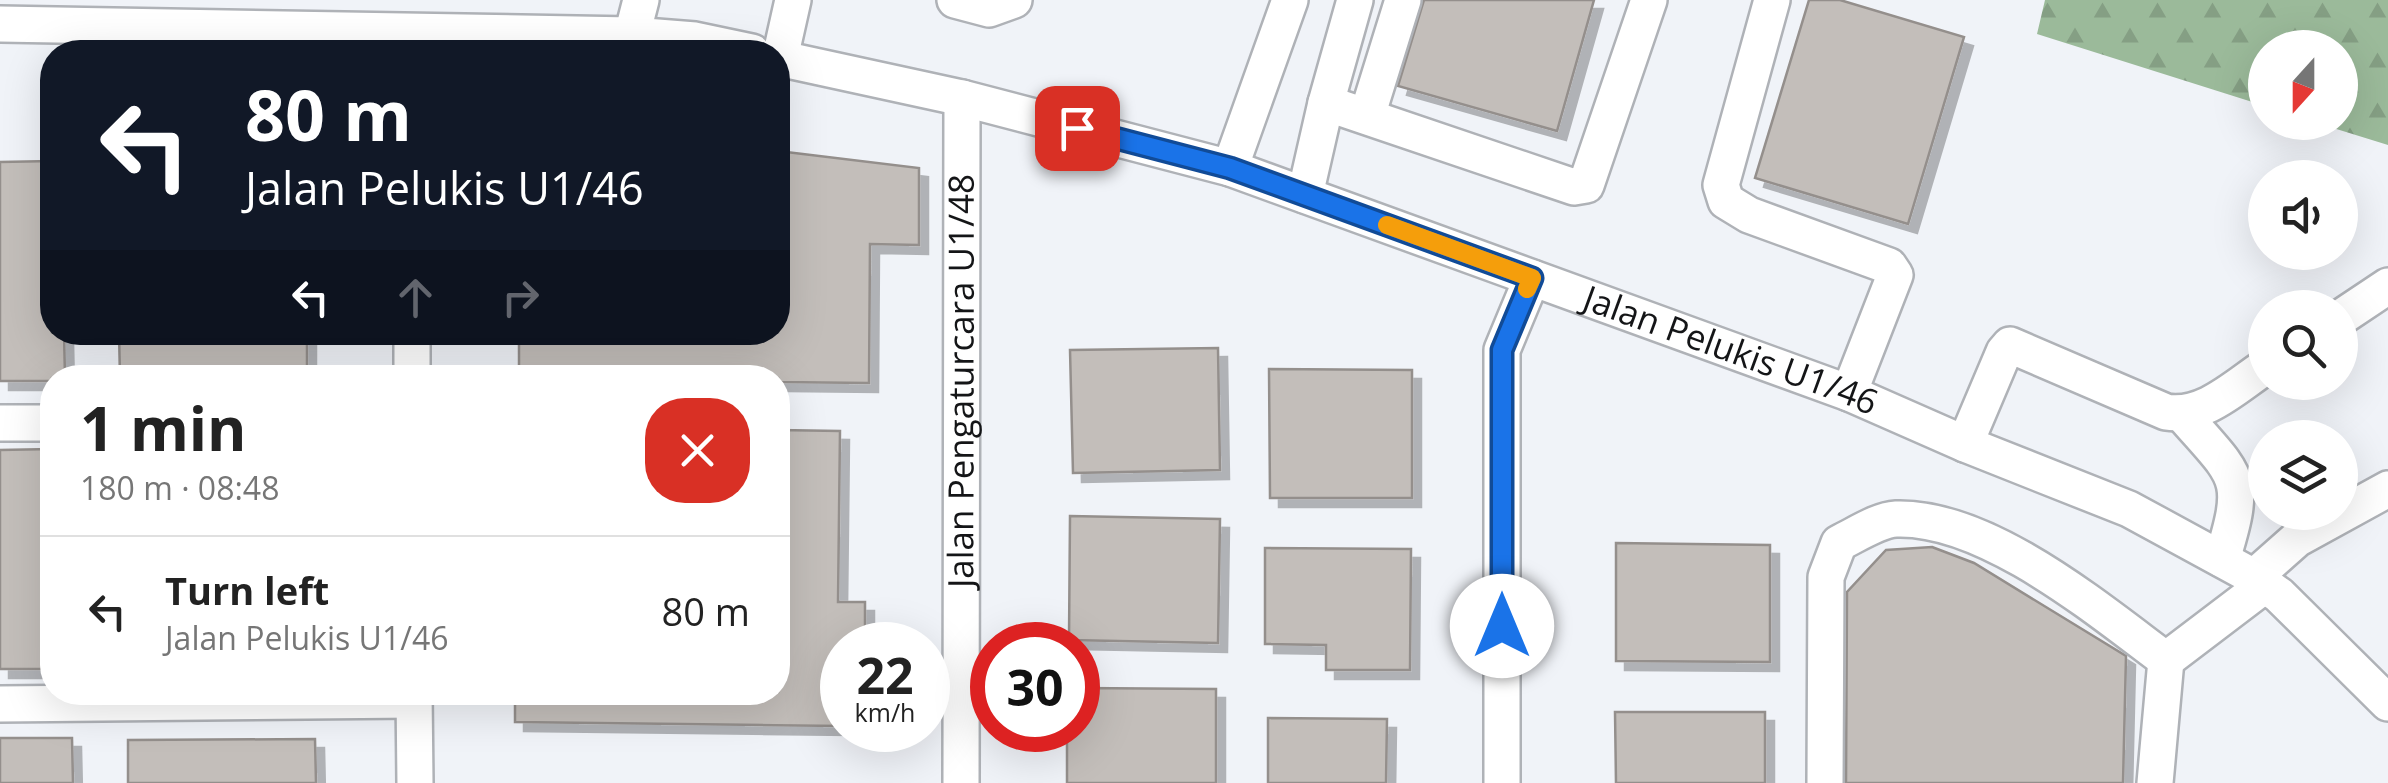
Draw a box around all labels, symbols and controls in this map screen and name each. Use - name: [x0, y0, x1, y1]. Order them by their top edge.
- north arrow: [2248, 30, 2358, 140]
- map controls: [2248, 30, 2358, 530]
- text: 80 m: [245, 66, 412, 162]
- icon: left: [80, 80, 210, 210]
- pin: [1035, 86, 1120, 171]
- icon: arrive: [1050, 101, 1105, 156]
- text: Jalan Pelukis U1/46: [245, 157, 644, 218]
- button: sound: [2248, 160, 2358, 270]
- street label: Jalan Pengaturcara U1/48: [936, 174, 984, 591]
- icon: left: [283, 270, 338, 325]
- icon: ahead: [388, 270, 443, 325]
- icon: right: [493, 270, 548, 325]
- street label: Jalan Pelukis U1/46: [1575, 272, 1886, 425]
- button: search: [2248, 290, 2358, 400]
- text: 1 min: [80, 387, 247, 469]
- button: close: [645, 398, 750, 503]
- button: layers: [2248, 420, 2358, 530]
- text: 180 m · 08:48: [80, 466, 279, 509]
- text: Turn left: [165, 564, 329, 616]
- position arrow: [1450, 574, 1554, 678]
- icon: left: [80, 584, 135, 639]
- text: 80 m: [661, 585, 750, 637]
- text: Jalan Pelukis U1/46: [165, 616, 449, 659]
- speed limit sign: 30: [970, 622, 1100, 752]
- text: 22: [856, 641, 914, 709]
- text: km/h: [855, 695, 915, 729]

